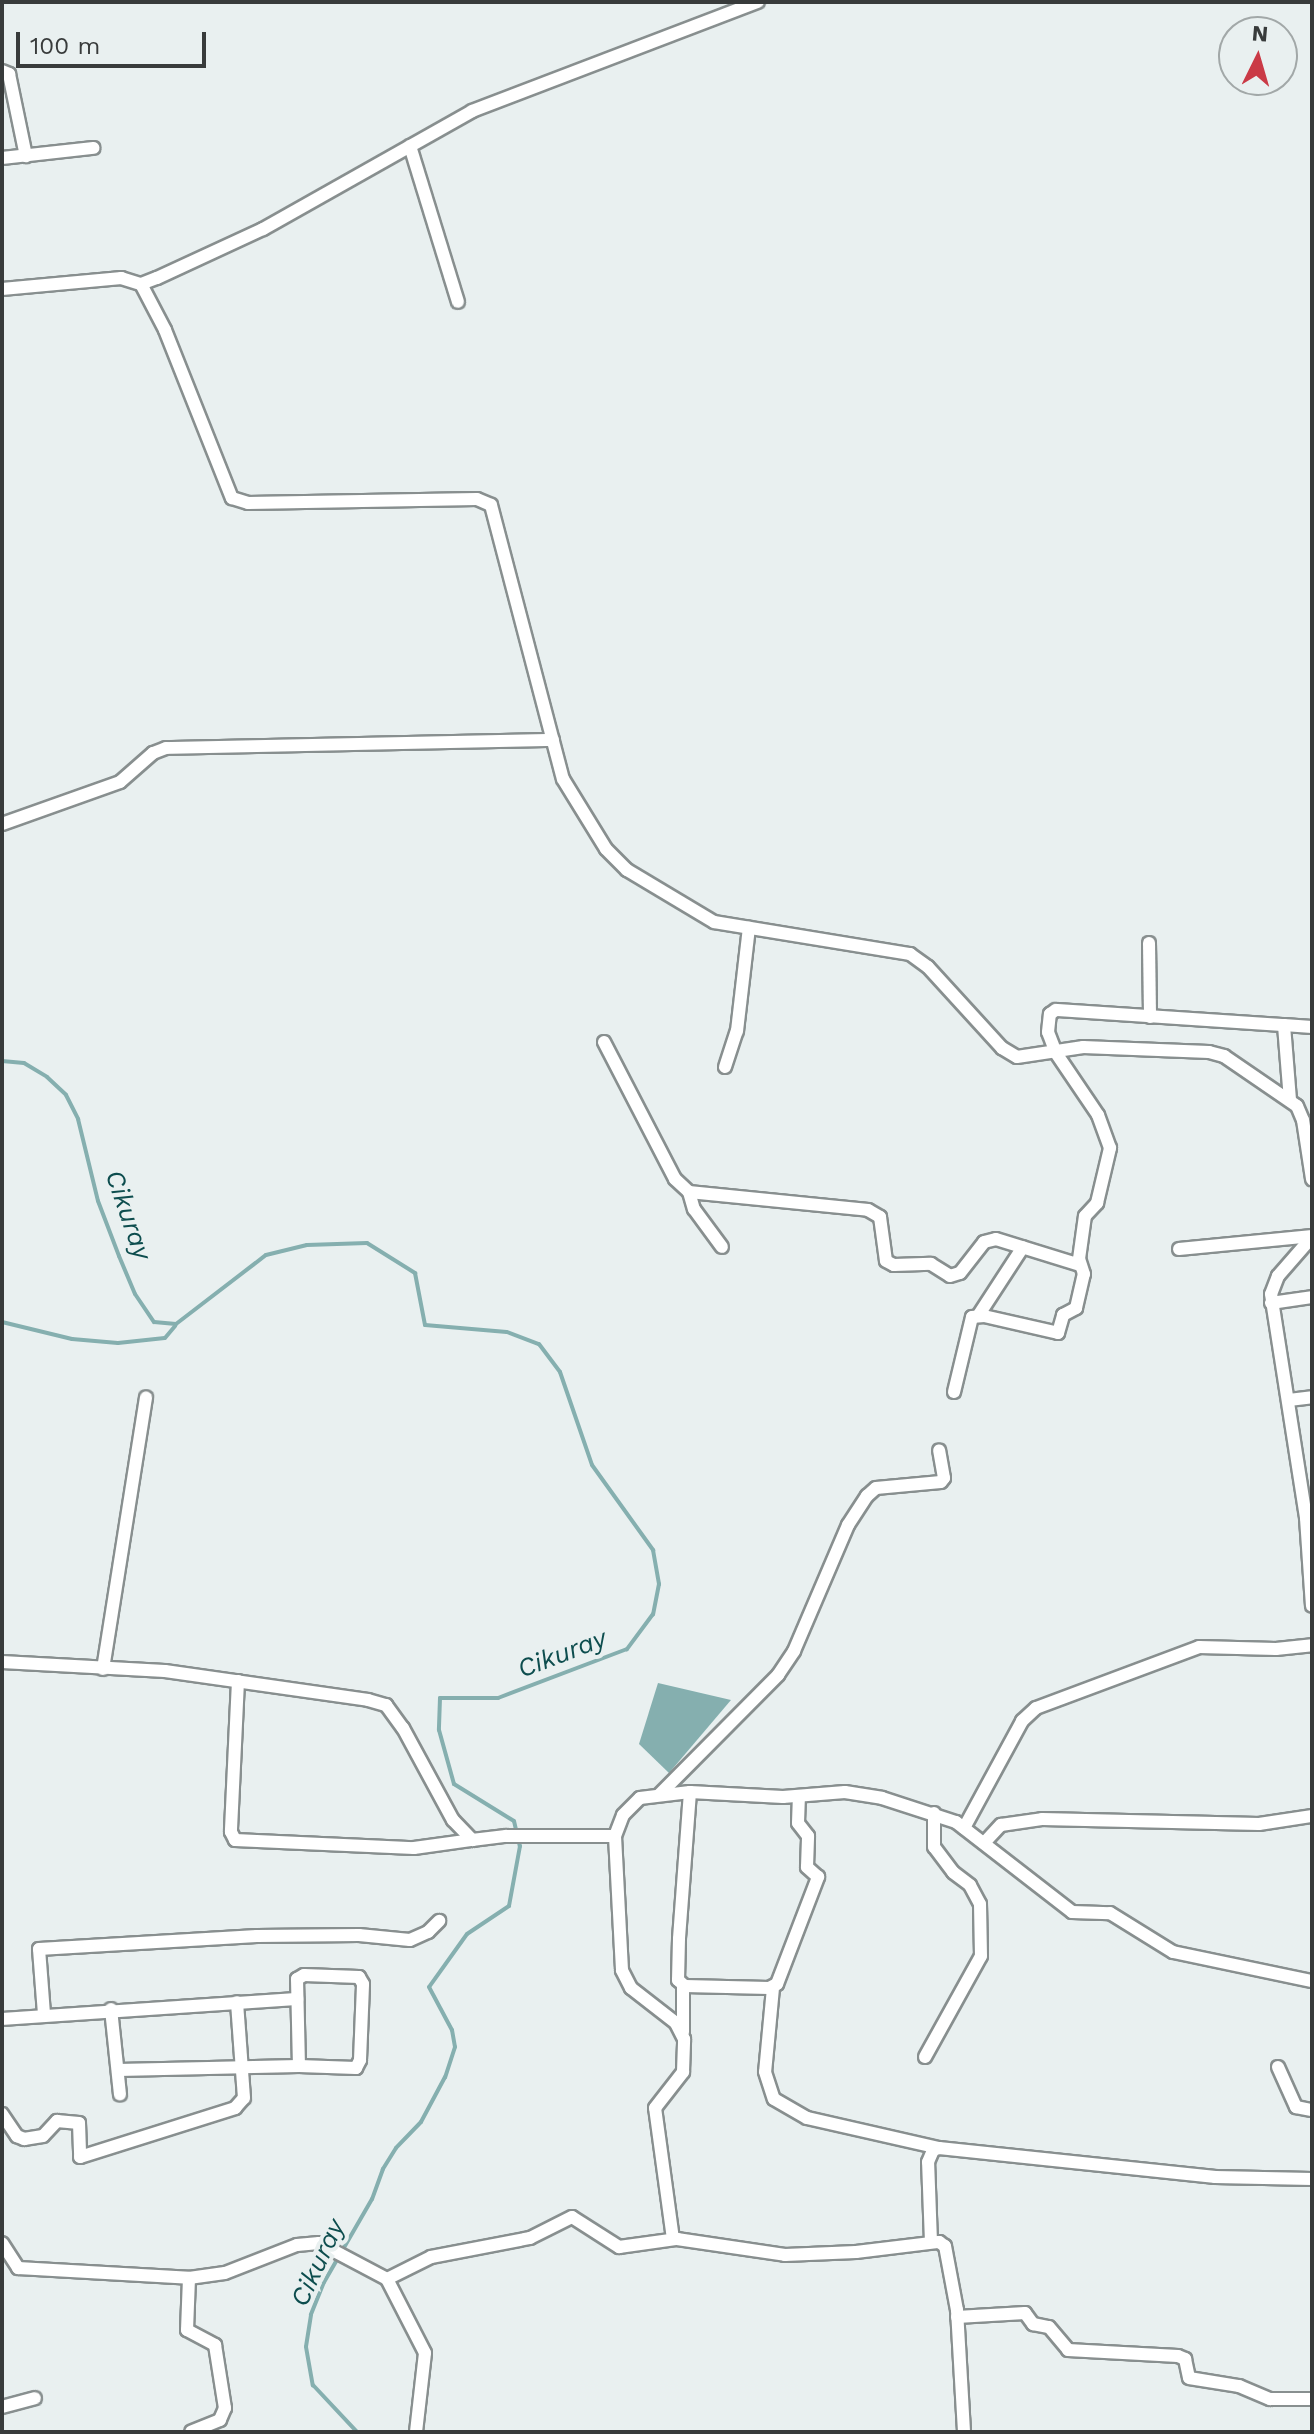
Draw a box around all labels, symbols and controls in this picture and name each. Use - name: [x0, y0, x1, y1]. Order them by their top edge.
- scale bar: [20, 16, 210, 66]
- north arrow: [1218, 16, 1298, 96]
- text: N: [1251, 20, 1269, 47]
- text: 100 m: [30, 32, 100, 60]
- water label: Cikuray: [98, 1166, 158, 1264]
- water label: Cikuray: [513, 1623, 611, 1685]
- water label: Cikuray: [284, 2214, 352, 2312]

